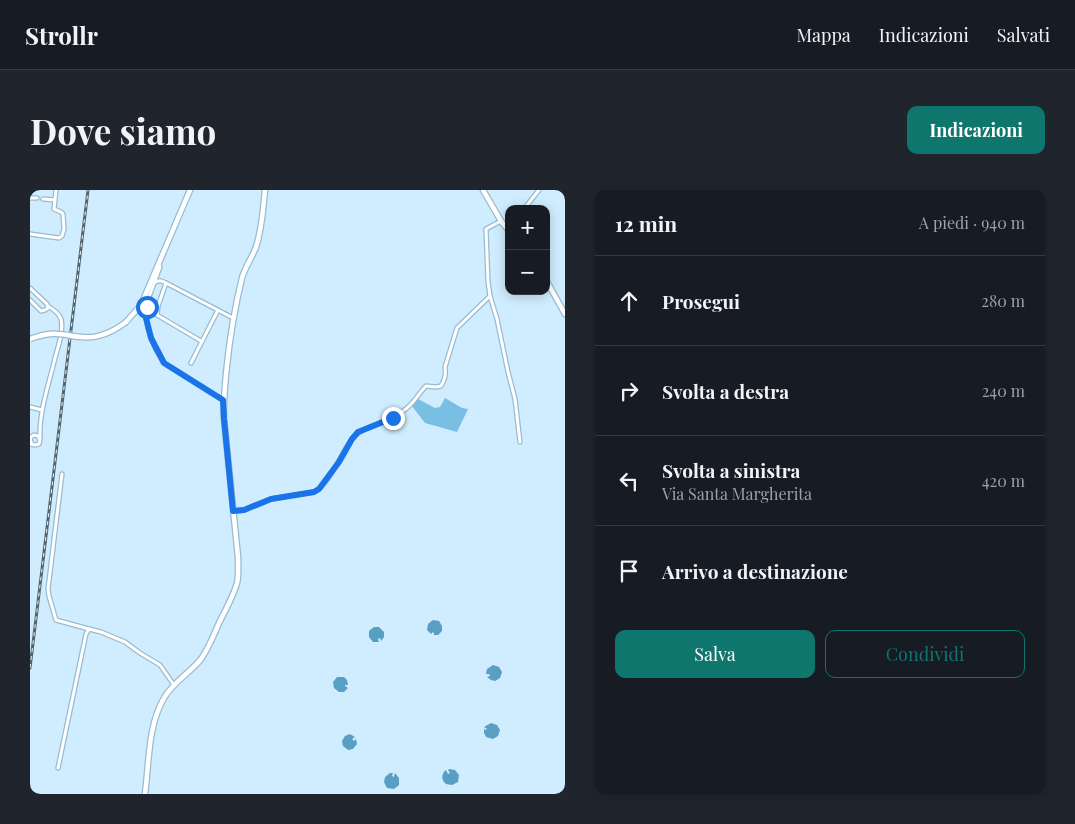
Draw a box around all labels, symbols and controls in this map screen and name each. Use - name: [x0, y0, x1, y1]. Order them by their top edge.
- text: Strollr: [25, 19, 98, 51]
- text: Mappa: [796, 23, 851, 47]
- text: Indicazioni: [879, 23, 969, 47]
- text: Salvati: [997, 23, 1050, 47]
- button: Indicazioni: [907, 106, 1045, 154]
- text: Dove siamo: [30, 107, 216, 154]
- map controls: [505, 205, 550, 295]
- button: +: [505, 205, 550, 250]
- text: 12 min: [615, 209, 677, 237]
- text: A piedi · 940 m: [919, 212, 1025, 233]
- button: −: [505, 250, 550, 295]
- icon: ahead: [615, 287, 643, 315]
- text: Prosegui: [662, 288, 740, 314]
- text: 280 m: [981, 290, 1025, 311]
- route start: [136, 296, 159, 319]
- icon: right: [615, 377, 643, 405]
- text: Svolta a destra: [662, 378, 789, 404]
- text: 240 m: [982, 380, 1025, 401]
- route end: [382, 407, 405, 430]
- text: Svolta a sinistra: [662, 457, 800, 483]
- icon: left: [615, 467, 643, 495]
- text: 420 m: [982, 470, 1025, 491]
- text: Via Santa Margherita: [662, 483, 812, 504]
- icon: arrive: [615, 557, 643, 585]
- text: Arrivo a destinazione: [662, 558, 848, 584]
- button: Salva: [615, 630, 815, 678]
- button: Condividi: [825, 630, 1025, 678]

